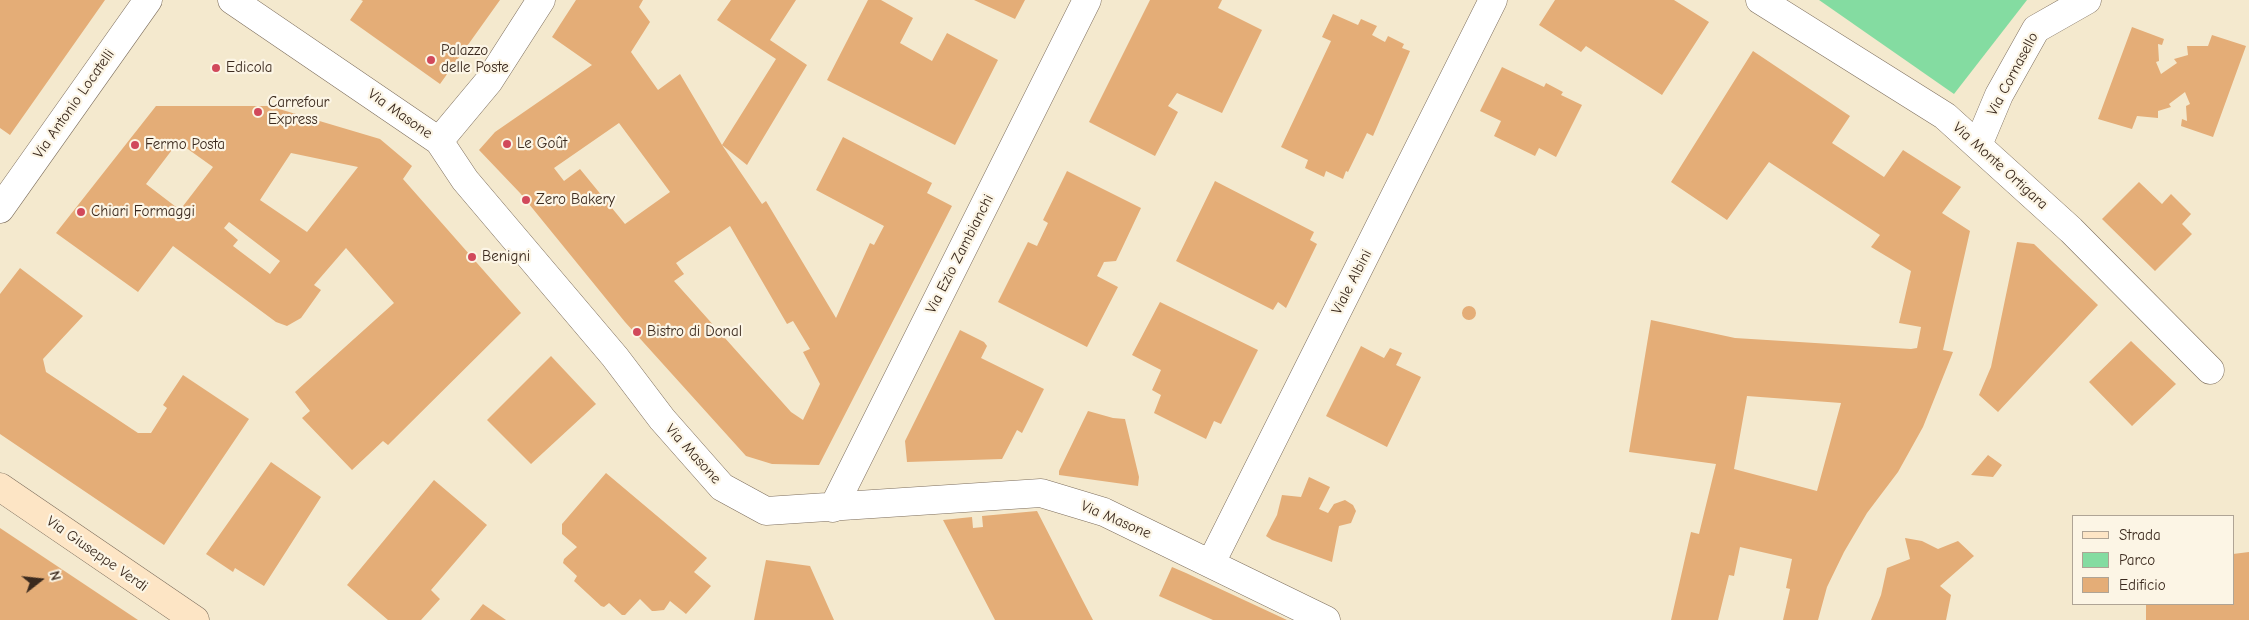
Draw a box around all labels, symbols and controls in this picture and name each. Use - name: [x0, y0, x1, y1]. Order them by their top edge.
- street label: Via Cornasello: [1984, 29, 2042, 119]
- place label: Palazzo delle Poste: [441, 42, 509, 77]
- street label: Via Antonio Locatelli: [30, 46, 118, 162]
- marker: Palazzo delle Poste: [425, 54, 437, 66]
- place label: Edicola: [226, 59, 273, 77]
- marker: Edicola: [210, 62, 222, 74]
- street label: Via Masone: [364, 85, 436, 143]
- place label: Carrefour Express: [268, 94, 330, 129]
- marker: Carrefour Express: [252, 106, 264, 118]
- street label: Via Monte Ortigara: [1949, 119, 2051, 213]
- place label: Le Goût: [517, 135, 567, 153]
- place label: Fermo Posta: [145, 136, 225, 154]
- marker: Le Goût: [501, 138, 513, 150]
- marker: Fermo Posta: [129, 139, 141, 151]
- place label: Zero Bakery: [536, 191, 615, 209]
- street label: Via Ezio Zambianchi: [922, 192, 998, 316]
- marker: Zero Bakery: [520, 194, 532, 206]
- place label: Chiari Formaggi: [91, 203, 195, 221]
- marker: Chiari Formaggi: [75, 206, 87, 218]
- street label: Viale Albini: [1328, 247, 1376, 317]
- place label: Benigni: [482, 248, 530, 266]
- marker: Benigni: [466, 251, 478, 263]
- place label: Bistro di Donal: [647, 323, 742, 341]
- marker: Bistro di Donal: [631, 326, 643, 338]
- street label: Via Masone: [661, 420, 725, 488]
- street label: Via Masone: [1078, 497, 1154, 543]
- street label: Via Giuseppe Verdi: [43, 512, 151, 596]
- legend: [2072, 515, 2234, 605]
- text: Strada: [2119, 526, 2161, 544]
- text: Parco: [2119, 551, 2155, 569]
- north arrow: [15, 555, 65, 605]
- text: N: [45, 569, 64, 582]
- text: Edificio: [2119, 576, 2166, 594]

